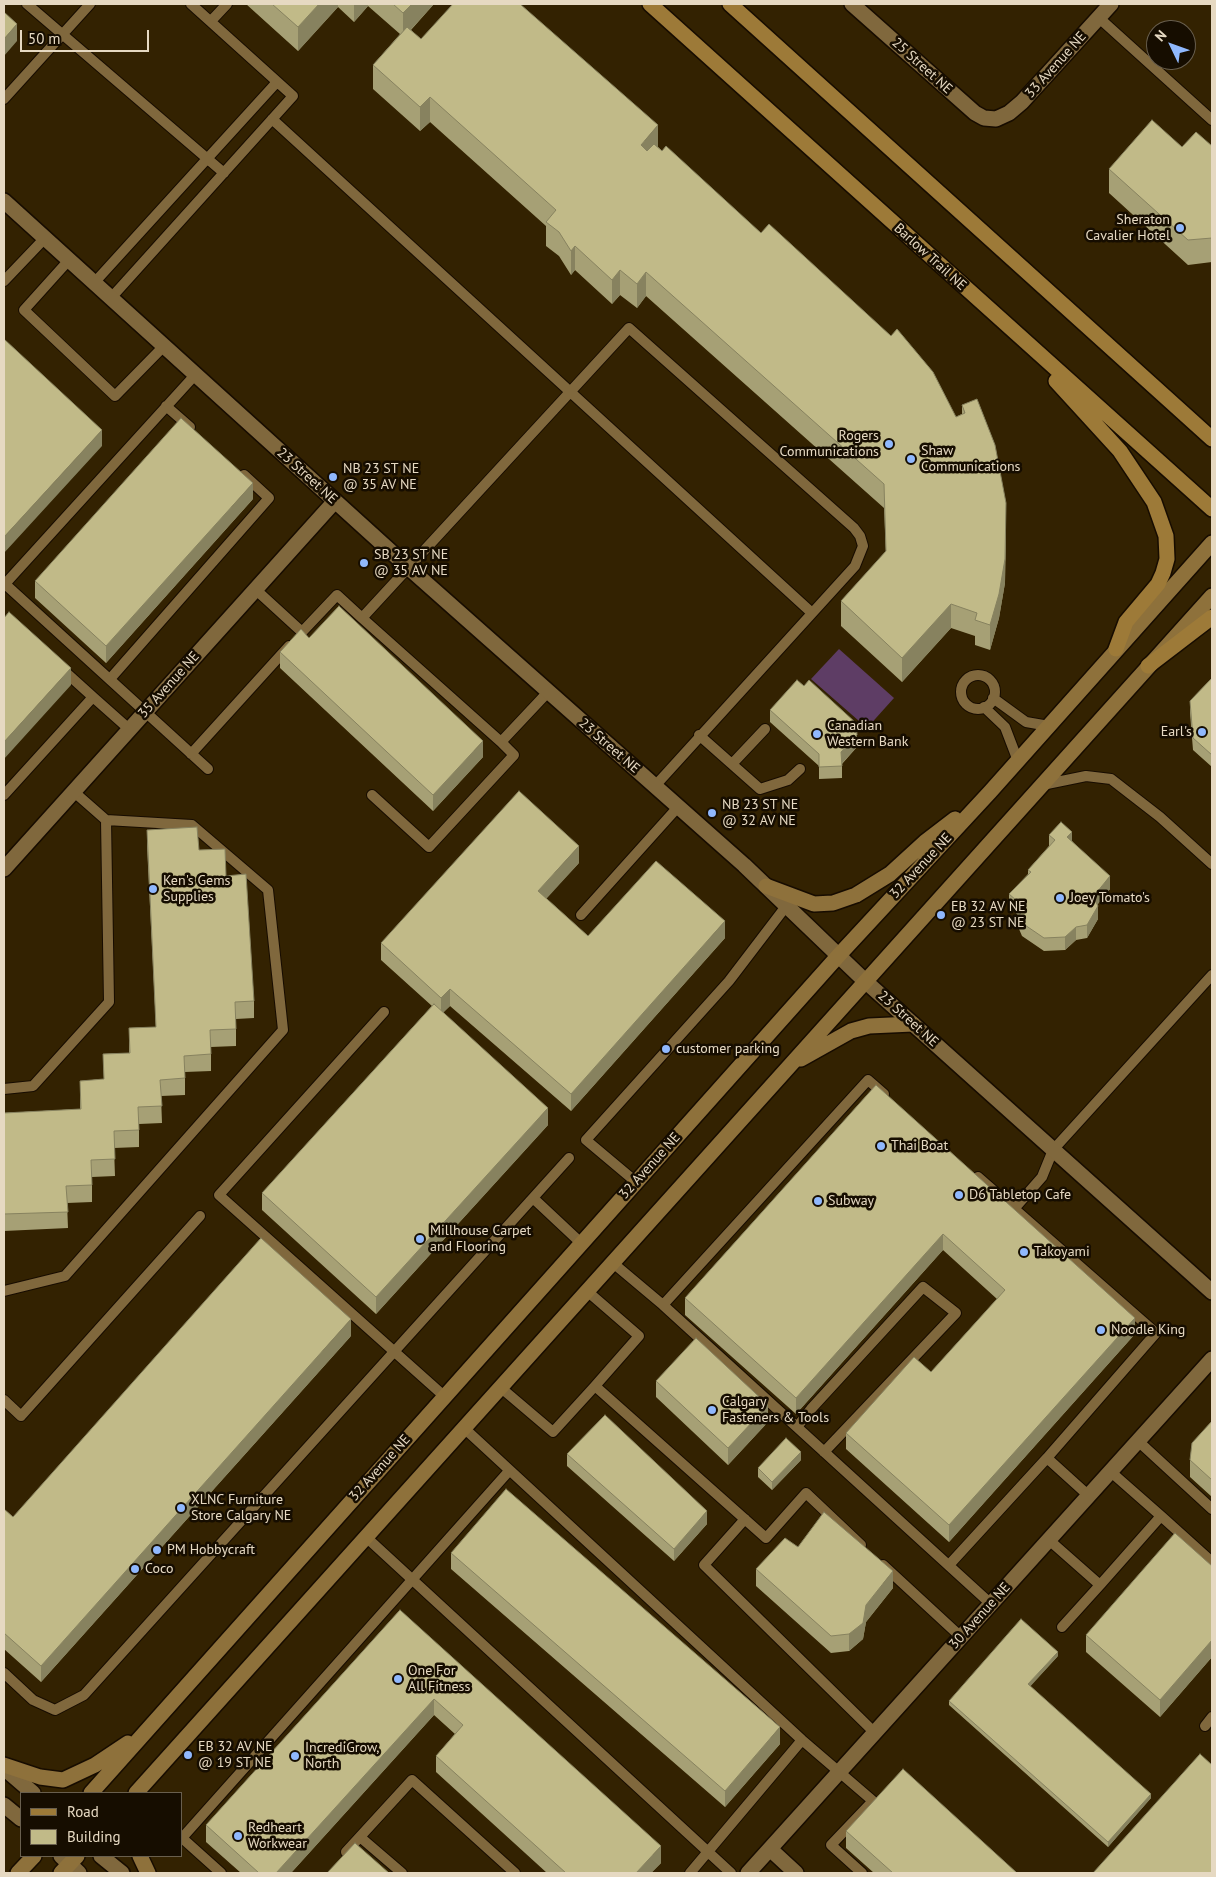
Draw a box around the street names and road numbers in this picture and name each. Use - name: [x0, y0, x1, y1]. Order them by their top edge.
- street label: 33 Avenue NE: [1022, 28, 1090, 102]
- street label: 25 Street NE: [888, 35, 956, 97]
- street label: Barlow Trail NE: [890, 220, 970, 294]
- street label: 23 Street NE: [273, 445, 341, 507]
- street label: 35 Avenue NE: [135, 648, 203, 722]
- street label: 23 Street NE: [575, 715, 643, 777]
- street label: 32 Avenue NE: [886, 830, 956, 902]
- street label: 23 Street NE: [874, 988, 942, 1050]
- street label: 32 Avenue NE: [616, 1129, 684, 1203]
- street label: 32 Avenue NE: [346, 1431, 414, 1505]
- street label: 30 Avenue NE: [946, 1579, 1014, 1653]

